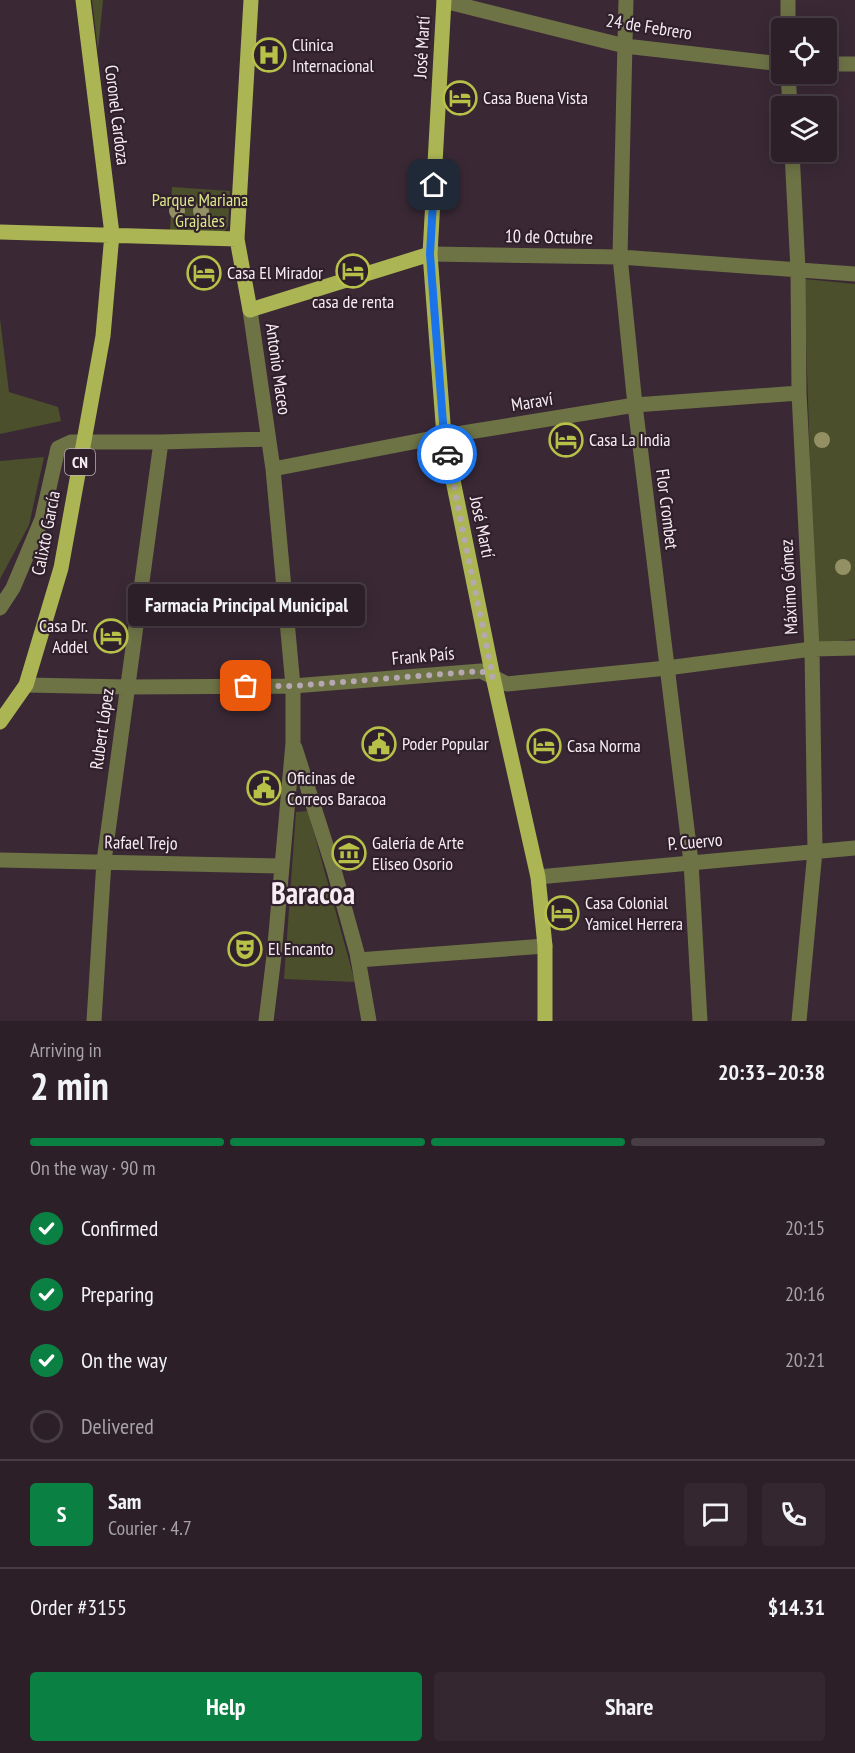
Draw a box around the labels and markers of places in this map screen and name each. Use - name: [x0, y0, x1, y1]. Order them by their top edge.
- place label: Clinica Internacional: [292, 33, 375, 77]
- hospital icon: Clinica Internacional: [251, 37, 287, 73]
- hotel icon: Casa Buena Vista: [442, 80, 478, 116]
- place label: Casa Buena Vista: [483, 86, 588, 109]
- pin: [408, 159, 459, 210]
- hotel icon: casa de renta: [335, 253, 371, 289]
- hotel icon: Casa El Mirador: [186, 255, 222, 291]
- place label: Casa El Mirador: [227, 261, 323, 284]
- place label: casa de renta: [312, 290, 394, 313]
- hotel icon: Casa La India: [548, 422, 584, 458]
- place label: Casa La India: [589, 428, 671, 451]
- callout: Farmacia Principal Municipal: [128, 584, 364, 626]
- place label: Casa Dr. Addel: [39, 614, 89, 658]
- hotel icon: Casa Dr. Addel: [93, 618, 129, 654]
- pin: [220, 660, 271, 711]
- public building icon: Poder Popular: [361, 726, 397, 762]
- hotel icon: Casa Norma: [526, 728, 562, 764]
- place label: Poder Popular: [402, 732, 489, 755]
- place label: Casa Norma: [567, 734, 641, 757]
- place label: Oficinas de Correos Baracoa: [287, 766, 386, 810]
- public building icon: Oficinas de Correos Baracoa: [246, 770, 282, 806]
- place label: Galería de Arte Eliseo Osorio: [372, 831, 464, 875]
- museum icon: Galería de Arte Eliseo Osorio: [331, 835, 367, 871]
- place label: Casa Colonial Yamicel Herrera: [585, 891, 683, 935]
- hotel icon: Casa Colonial Yamicel Herrera: [544, 895, 580, 931]
- theatre icon: El Encanto: [227, 931, 263, 967]
- place label: El Encanto: [268, 937, 334, 960]

